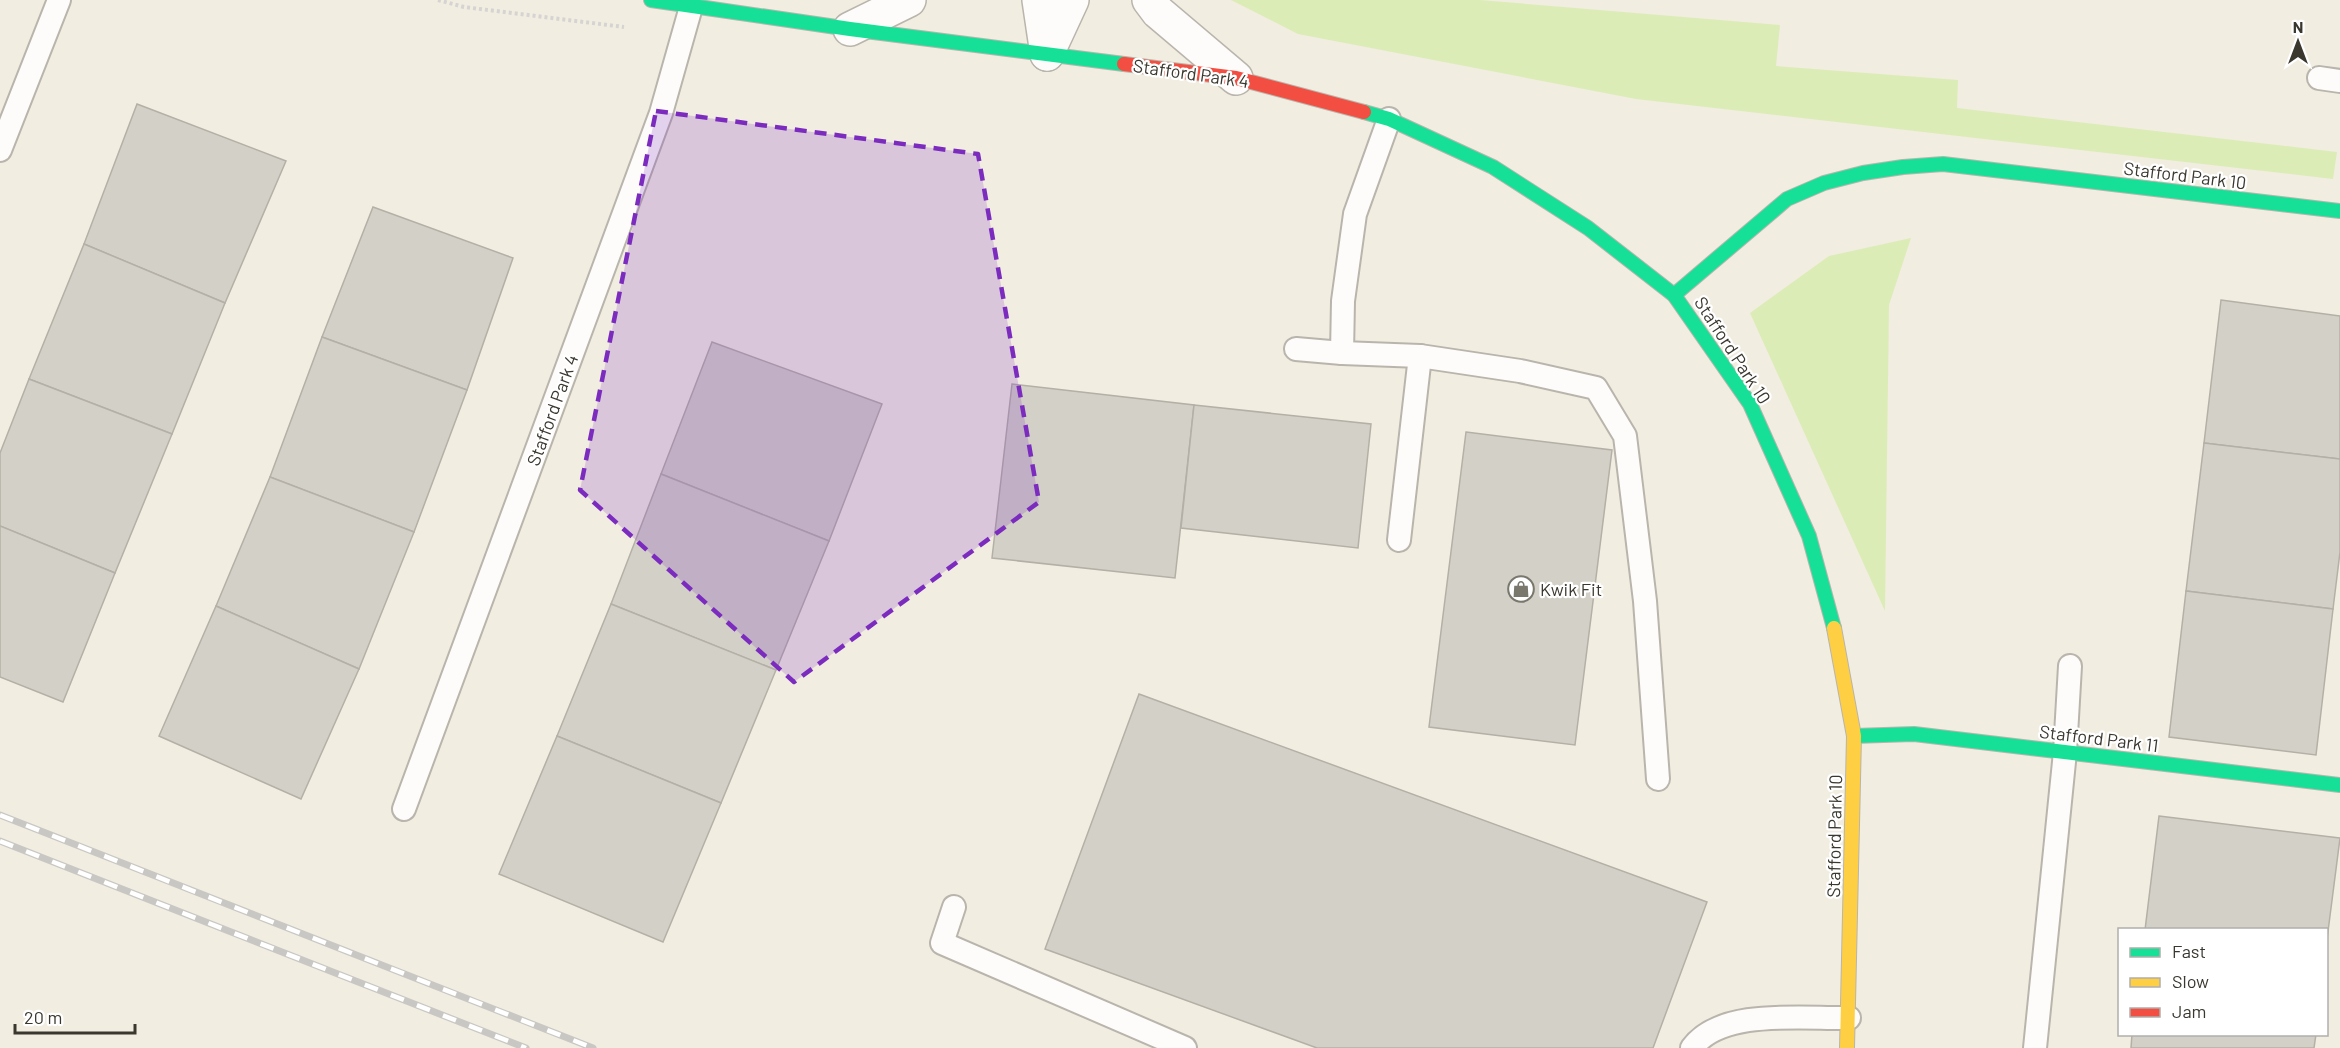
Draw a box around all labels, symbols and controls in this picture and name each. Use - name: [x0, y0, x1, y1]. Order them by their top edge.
- north arrow: [2268, 12, 2328, 72]
- text: N: [2293, 17, 2303, 36]
- street label: Stafford Park 4: [1132, 54, 1250, 92]
- street label: Stafford Park 10: [2122, 157, 2248, 193]
- street label: Stafford Park 10: [1690, 292, 1776, 408]
- street label: Stafford Park 4: [522, 351, 582, 469]
- shop icon: Kwik Fit: [1506, 574, 1536, 604]
- place label: Kwik Fit: [1540, 578, 1602, 600]
- street label: Stafford Park 11: [2038, 720, 2160, 756]
- street label: Stafford Park 10: [1822, 774, 1846, 898]
- legend: [2118, 928, 2328, 1036]
- text: Fast: [2172, 940, 2206, 962]
- text: Slow: [2172, 970, 2209, 992]
- scale bar: [15, 997, 135, 1035]
- text: Jam: [2172, 1000, 2206, 1022]
- text: 20 m: [24, 1006, 62, 1028]

